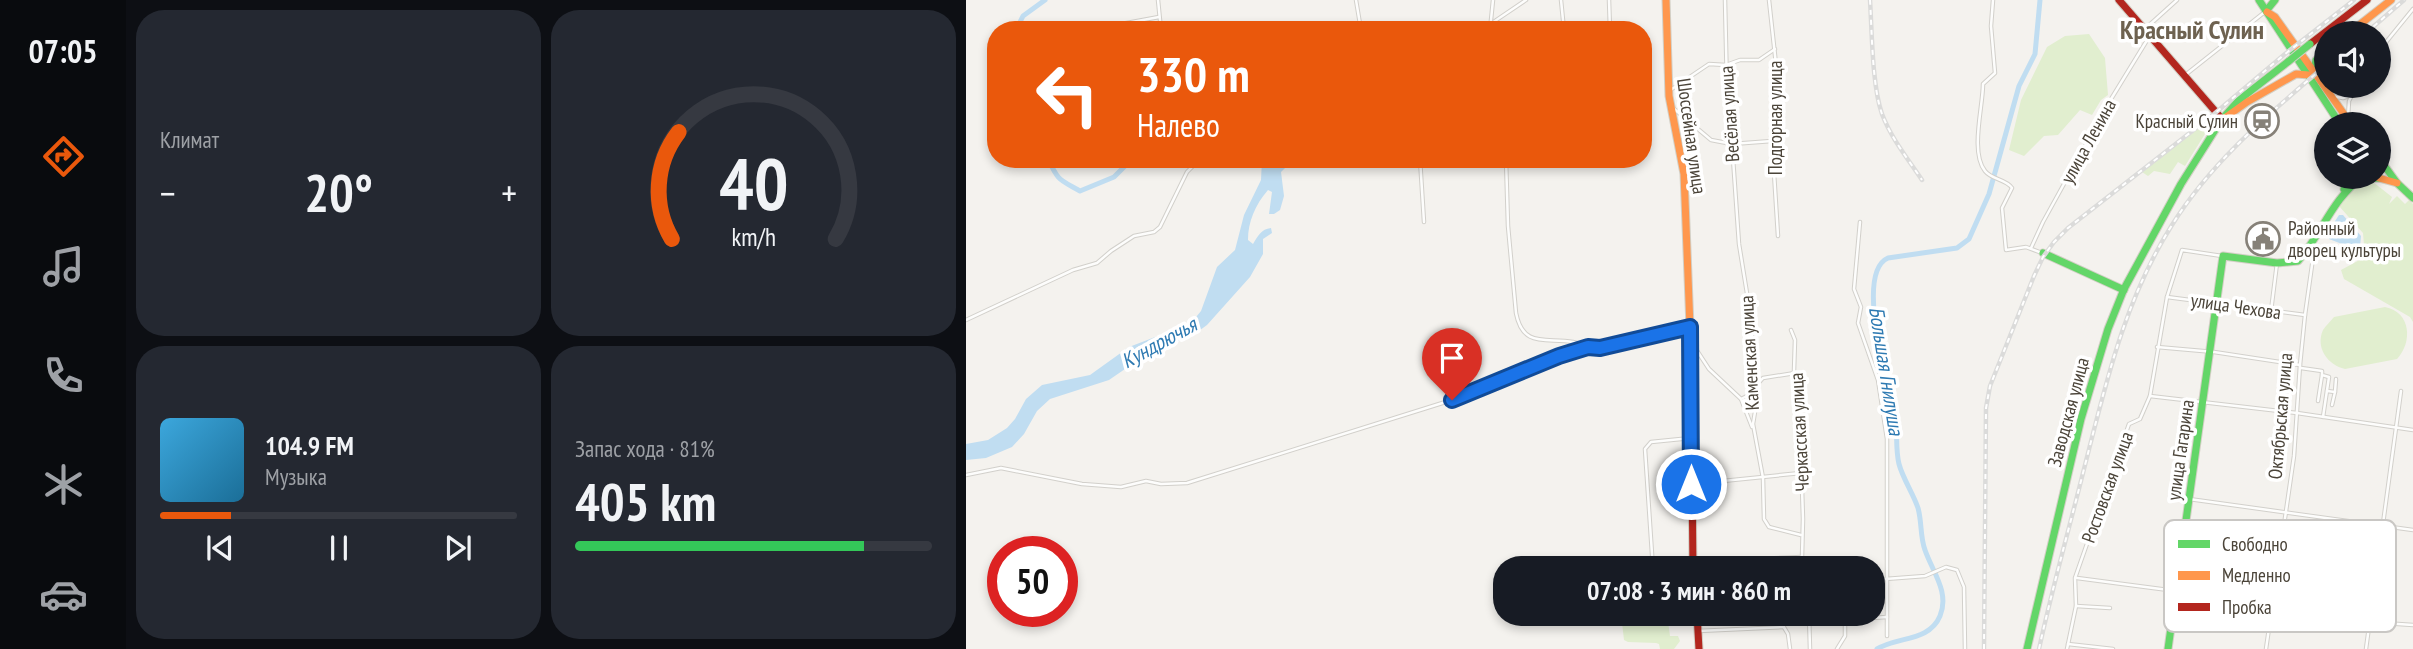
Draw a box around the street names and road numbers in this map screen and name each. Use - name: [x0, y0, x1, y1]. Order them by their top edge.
- street label: Подгорная улица: [1763, 61, 1787, 175]
- street label: Весёлая улица: [1714, 65, 1744, 163]
- street label: Шоссейная улица: [1672, 77, 1712, 195]
- street label: улица Ленина: [2055, 95, 2121, 187]
- street label: улица Чехова: [2189, 288, 2283, 324]
- street label: Каменская улица: [1734, 295, 1764, 411]
- street label: Октябрьская улица: [2263, 352, 2297, 480]
- street label: Заводская улица: [2042, 355, 2094, 469]
- street label: Черкасская улица: [1784, 372, 1814, 492]
- street label: улица Гагарина: [2161, 398, 2199, 502]
- street label: Ростовская улица: [2076, 428, 2138, 546]

